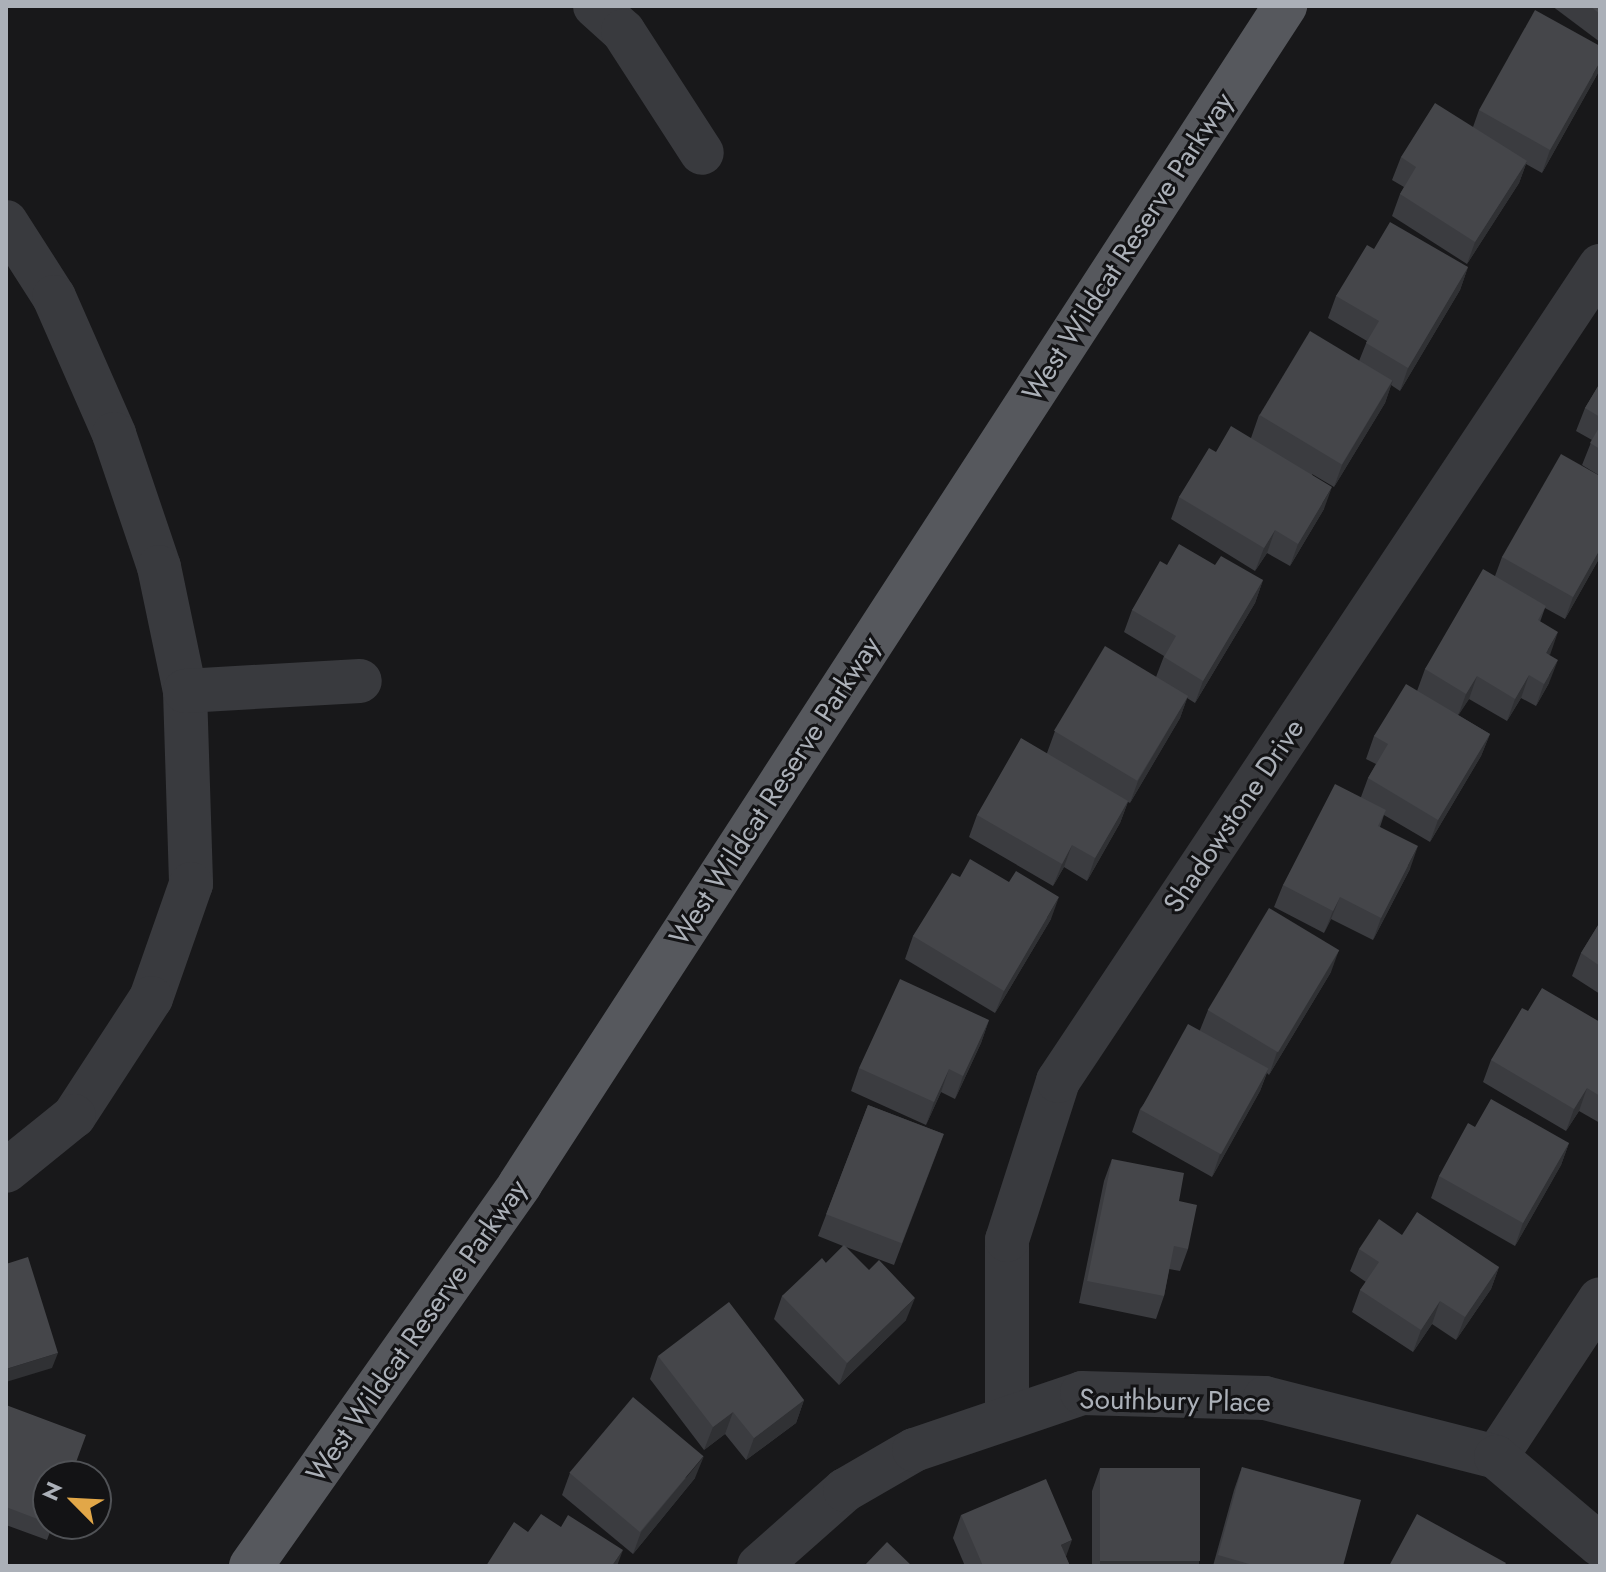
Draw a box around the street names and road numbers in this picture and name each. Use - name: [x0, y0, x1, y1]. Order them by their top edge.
- street label: West Wildcat Reserve Parkway: [1015, 86, 1241, 408]
- street label: West Wildcat Reserve Parkway: [662, 630, 888, 952]
- street label: Shadowstone Drive: [1157, 713, 1311, 919]
- street label: West Wildcat Reserve Parkway: [300, 1173, 534, 1489]
- street label: Southbury Place: [1079, 1383, 1271, 1419]

